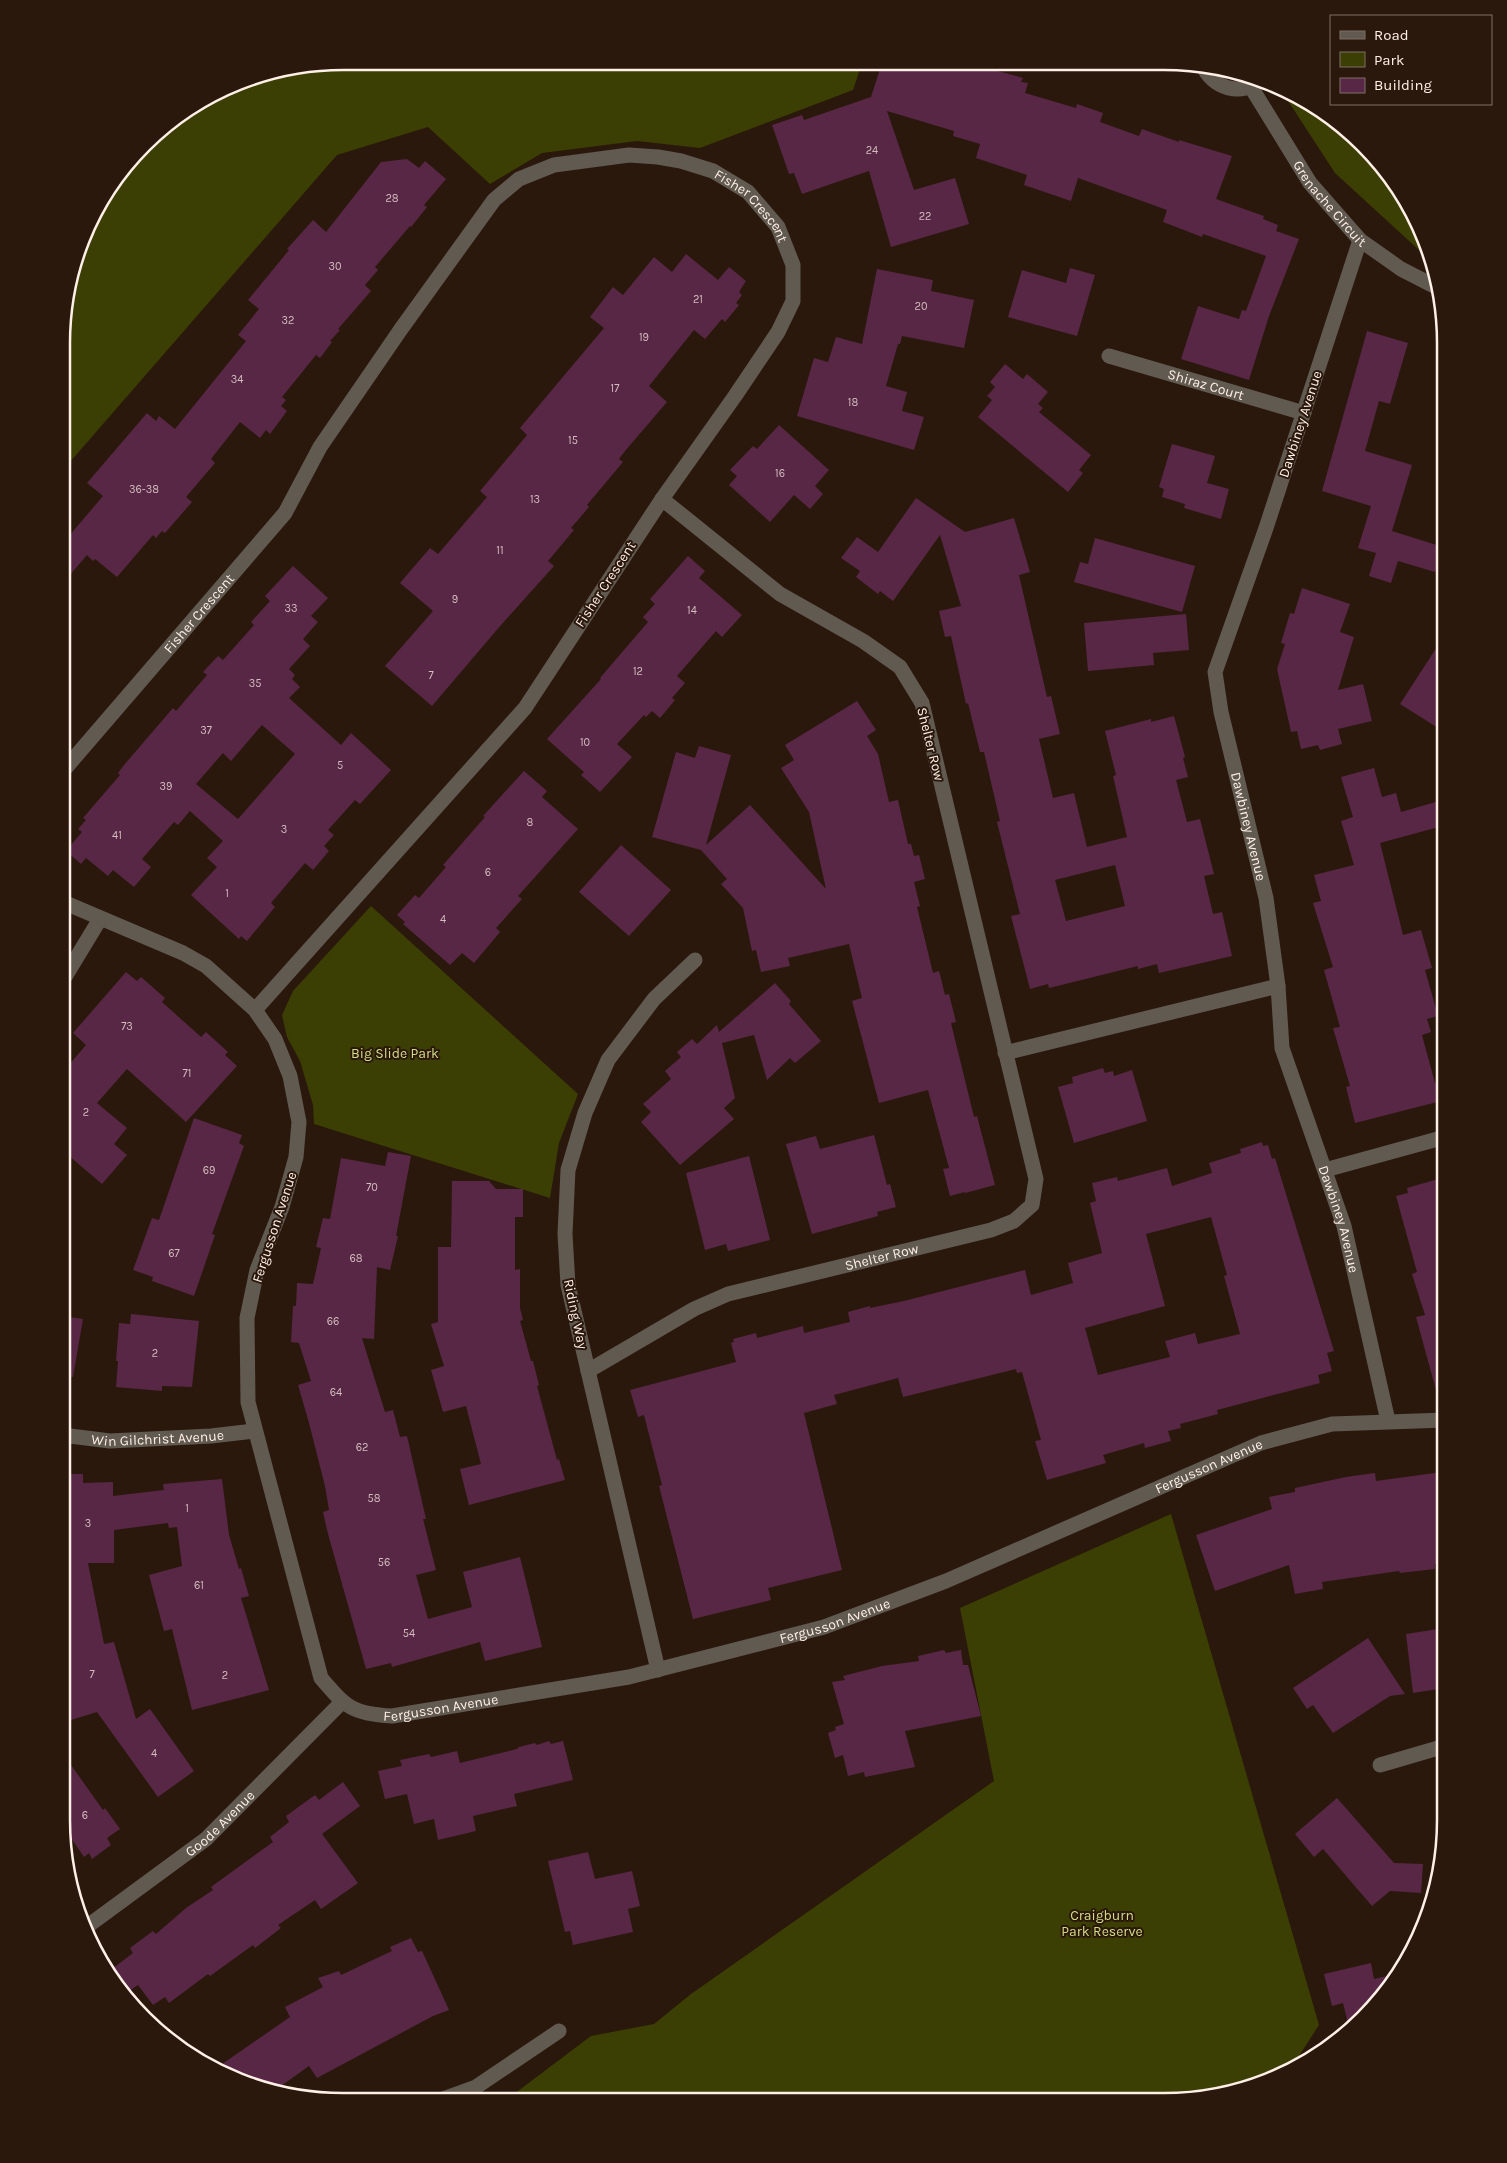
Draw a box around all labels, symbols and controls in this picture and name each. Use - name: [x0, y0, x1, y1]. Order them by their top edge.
- legend: [1330, 15, 1492, 105]
- text: Road: [1374, 26, 1409, 44]
- text: Park: [1374, 51, 1404, 69]
- text: Building: [1374, 76, 1432, 94]
- house number: 24: [866, 144, 878, 157]
- street label: Grenache Circuit: [1289, 157, 1369, 251]
- street label: Fisher Crescent: [711, 166, 791, 245]
- house number: 28: [385, 192, 399, 205]
- house number: 22: [919, 210, 931, 223]
- house number: 30: [328, 260, 342, 273]
- house number: 21: [693, 293, 703, 306]
- house number: 20: [915, 300, 927, 313]
- house number: 32: [282, 314, 294, 327]
- house number: 19: [639, 331, 649, 344]
- street label: Shiraz Court: [1166, 366, 1246, 404]
- street label: Dawbiney Avenue: [1275, 369, 1326, 480]
- house number: 34: [231, 373, 243, 386]
- house number: 17: [611, 382, 619, 395]
- house number: 18: [848, 396, 858, 409]
- house number: 15: [568, 434, 578, 447]
- house number: 16: [775, 467, 785, 480]
- house number: 36-38: [129, 483, 159, 496]
- house number: 13: [530, 493, 540, 506]
- street label: Fisher Crescent: [571, 538, 640, 631]
- house number: 11: [496, 544, 504, 557]
- street label: Fisher Crescent: [160, 570, 238, 657]
- house number: 9: [452, 593, 458, 606]
- house number: 33: [285, 602, 298, 615]
- house number: 14: [687, 604, 697, 617]
- house number: 12: [633, 665, 643, 678]
- house number: 7: [428, 669, 434, 682]
- house number: 35: [249, 677, 261, 690]
- street label: Shelter Row: [913, 706, 948, 783]
- house number: 37: [200, 724, 212, 737]
- house number: 10: [580, 736, 590, 749]
- house number: 5: [337, 759, 343, 772]
- street label: Dawbiney Avenue: [1227, 771, 1270, 883]
- house number: 39: [160, 780, 172, 793]
- house number: 8: [527, 816, 534, 829]
- house number: 3: [281, 823, 287, 836]
- house number: 41: [112, 829, 122, 842]
- house number: 6: [485, 866, 491, 879]
- house number: 1: [225, 887, 229, 900]
- house number: 4: [440, 913, 446, 926]
- house number: 73: [121, 1020, 133, 1033]
- park label: Big Slide Park: [351, 1045, 439, 1062]
- house number: 71: [183, 1067, 191, 1080]
- house number: 2: [83, 1106, 89, 1119]
- street label: Dawbiney Avenue: [1315, 1163, 1362, 1274]
- house number: 69: [203, 1164, 215, 1177]
- street label: Fergusson Avenue: [249, 1170, 300, 1285]
- house number: 70: [366, 1181, 378, 1194]
- street label: Shelter Row: [843, 1240, 920, 1274]
- house number: 67: [168, 1247, 180, 1260]
- house number: 68: [349, 1252, 363, 1265]
- street label: Riding Way: [560, 1278, 591, 1351]
- house number: 66: [327, 1315, 339, 1328]
- house number: 2: [152, 1347, 158, 1360]
- house number: 64: [330, 1386, 342, 1399]
- street label: Win Gilchrist Avenue: [90, 1427, 225, 1450]
- street label: Fergusson Avenue: [1152, 1435, 1265, 1497]
- house number: 62: [356, 1441, 368, 1454]
- house number: 58: [368, 1492, 381, 1505]
- house number: 1: [185, 1502, 189, 1515]
- house number: 3: [85, 1517, 91, 1530]
- house number: 56: [378, 1556, 390, 1569]
- house number: 61: [194, 1579, 204, 1592]
- street label: Fergusson Avenue: [778, 1595, 893, 1647]
- house number: 54: [403, 1627, 415, 1640]
- house number: 7: [89, 1668, 95, 1681]
- house number: 2: [222, 1669, 228, 1682]
- street label: Fergusson Avenue: [383, 1691, 499, 1725]
- house number: 4: [151, 1747, 157, 1760]
- street label: Goode Avenue: [182, 1787, 258, 1860]
- house number: 6: [82, 1809, 88, 1822]
- park label: Craigburn Park Reserve: [1061, 1907, 1143, 1940]

